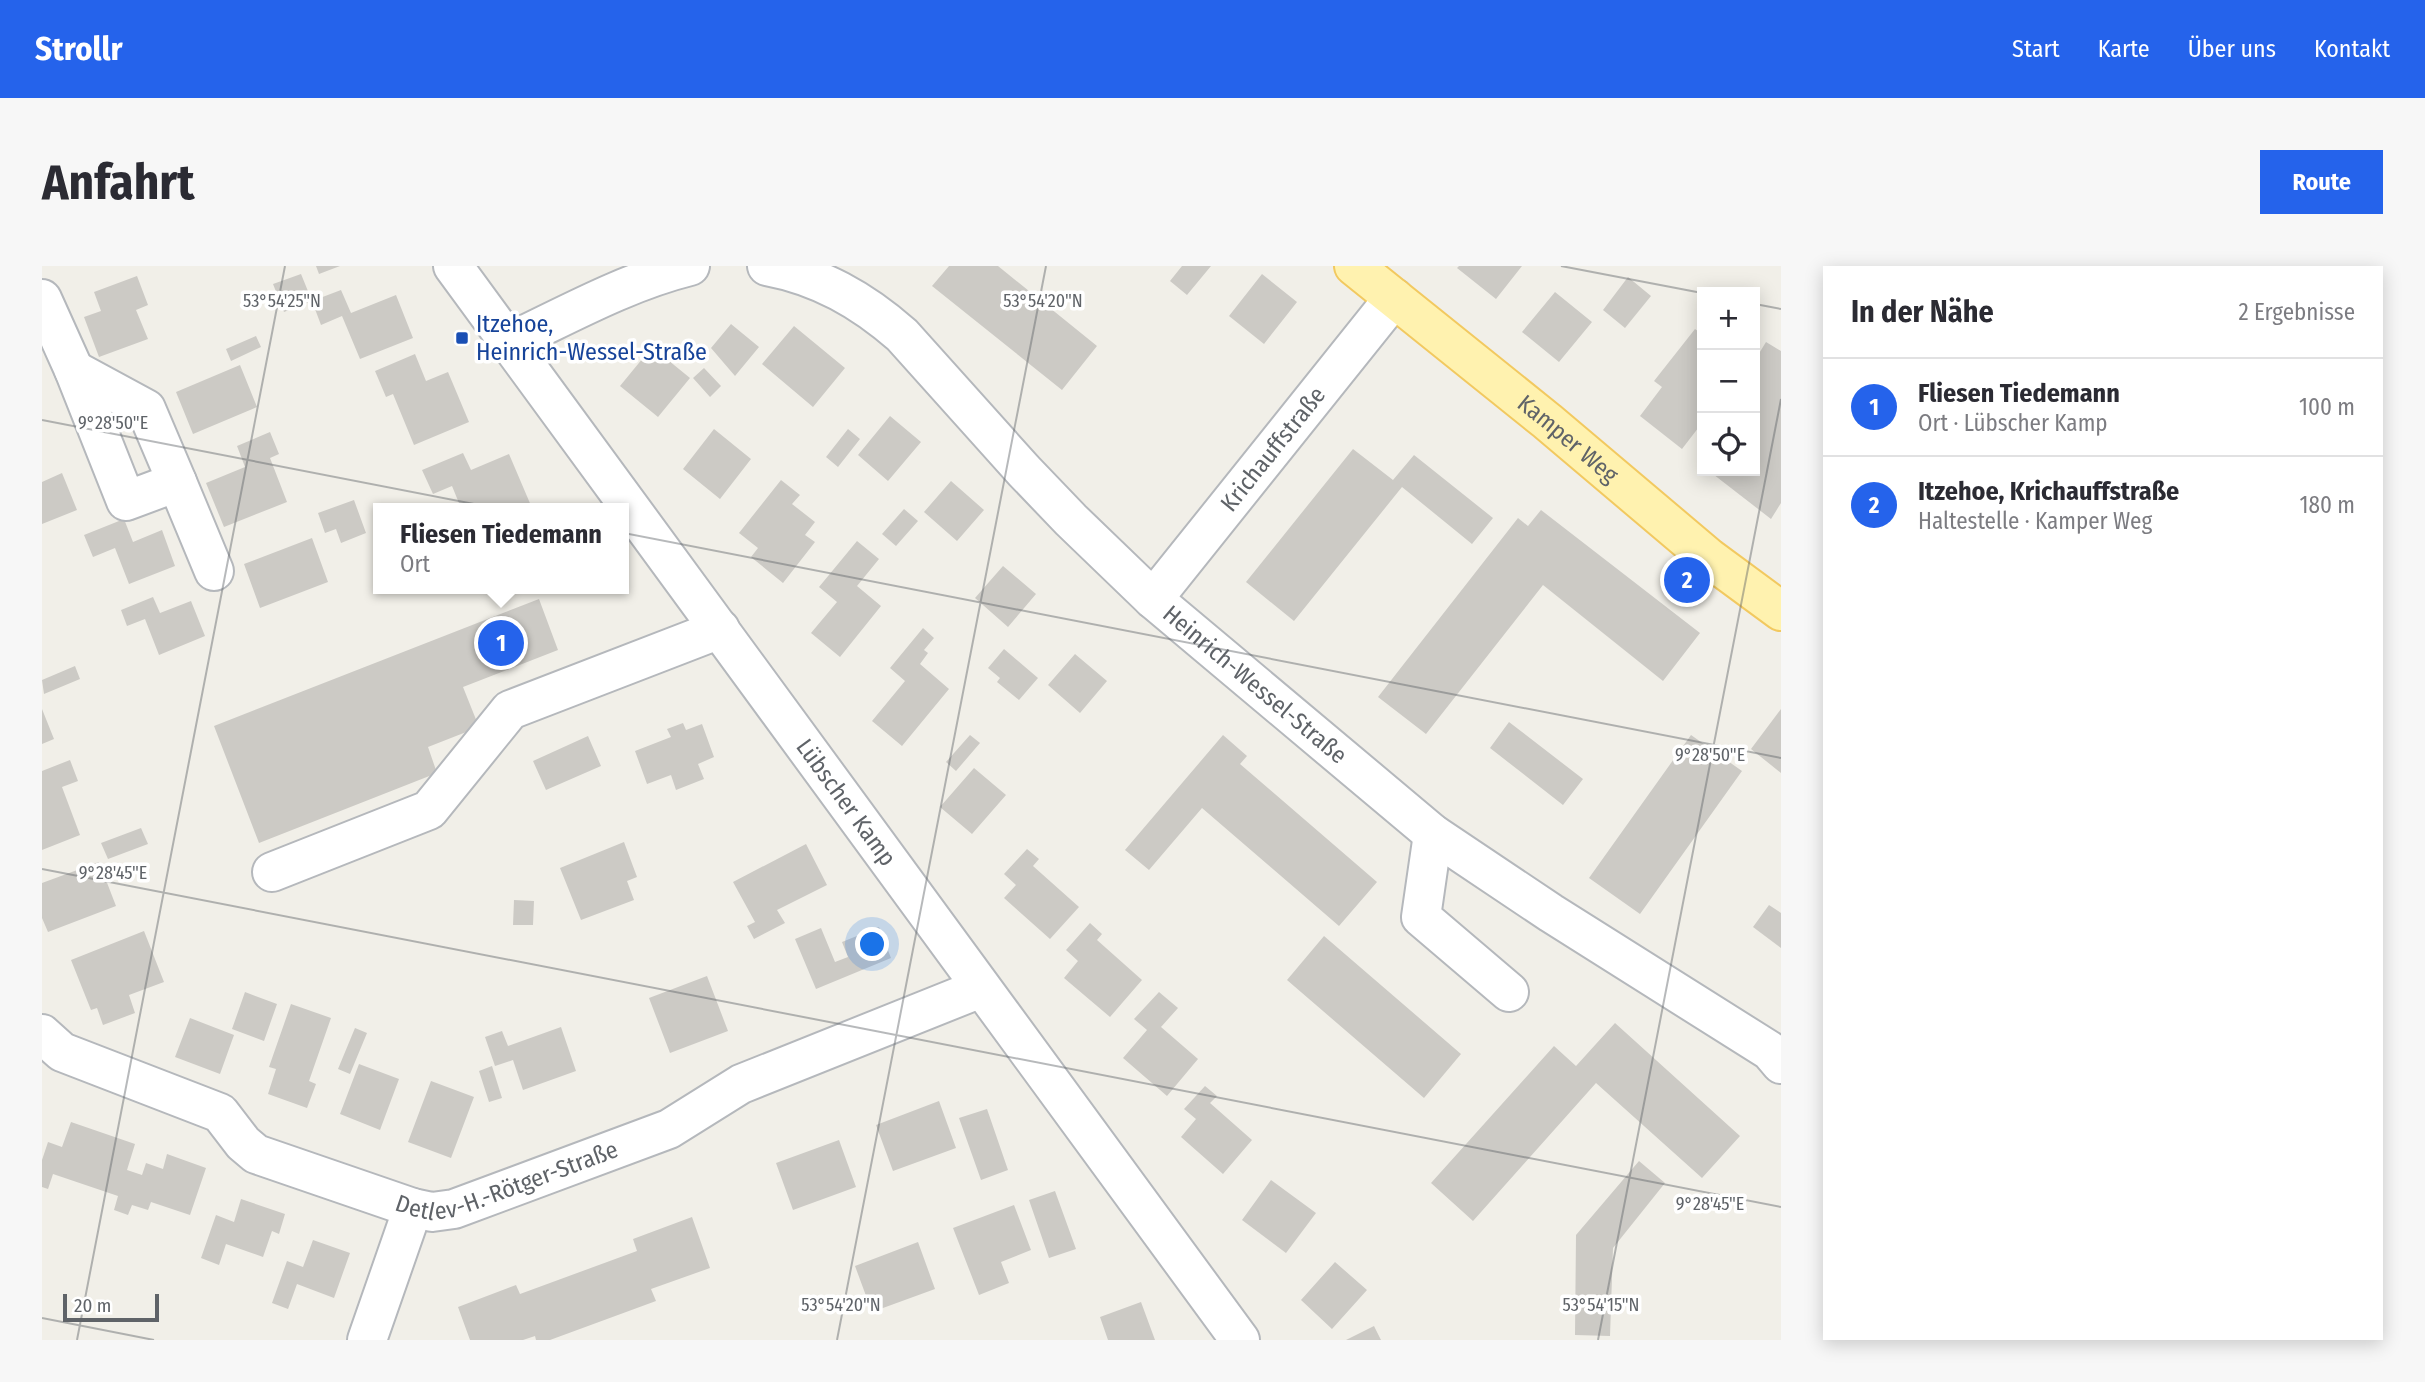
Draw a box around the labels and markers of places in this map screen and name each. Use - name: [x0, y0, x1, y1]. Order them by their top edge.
- place label: Itzehoe, Heinrich-Wessel-Straße: [476, 310, 707, 366]
- marker: Itzehoe, Heinrich-Wessel-Straße: [454, 330, 470, 346]
- pin: 2: [1664, 554, 1710, 606]
- pin: 1: [478, 617, 524, 669]

